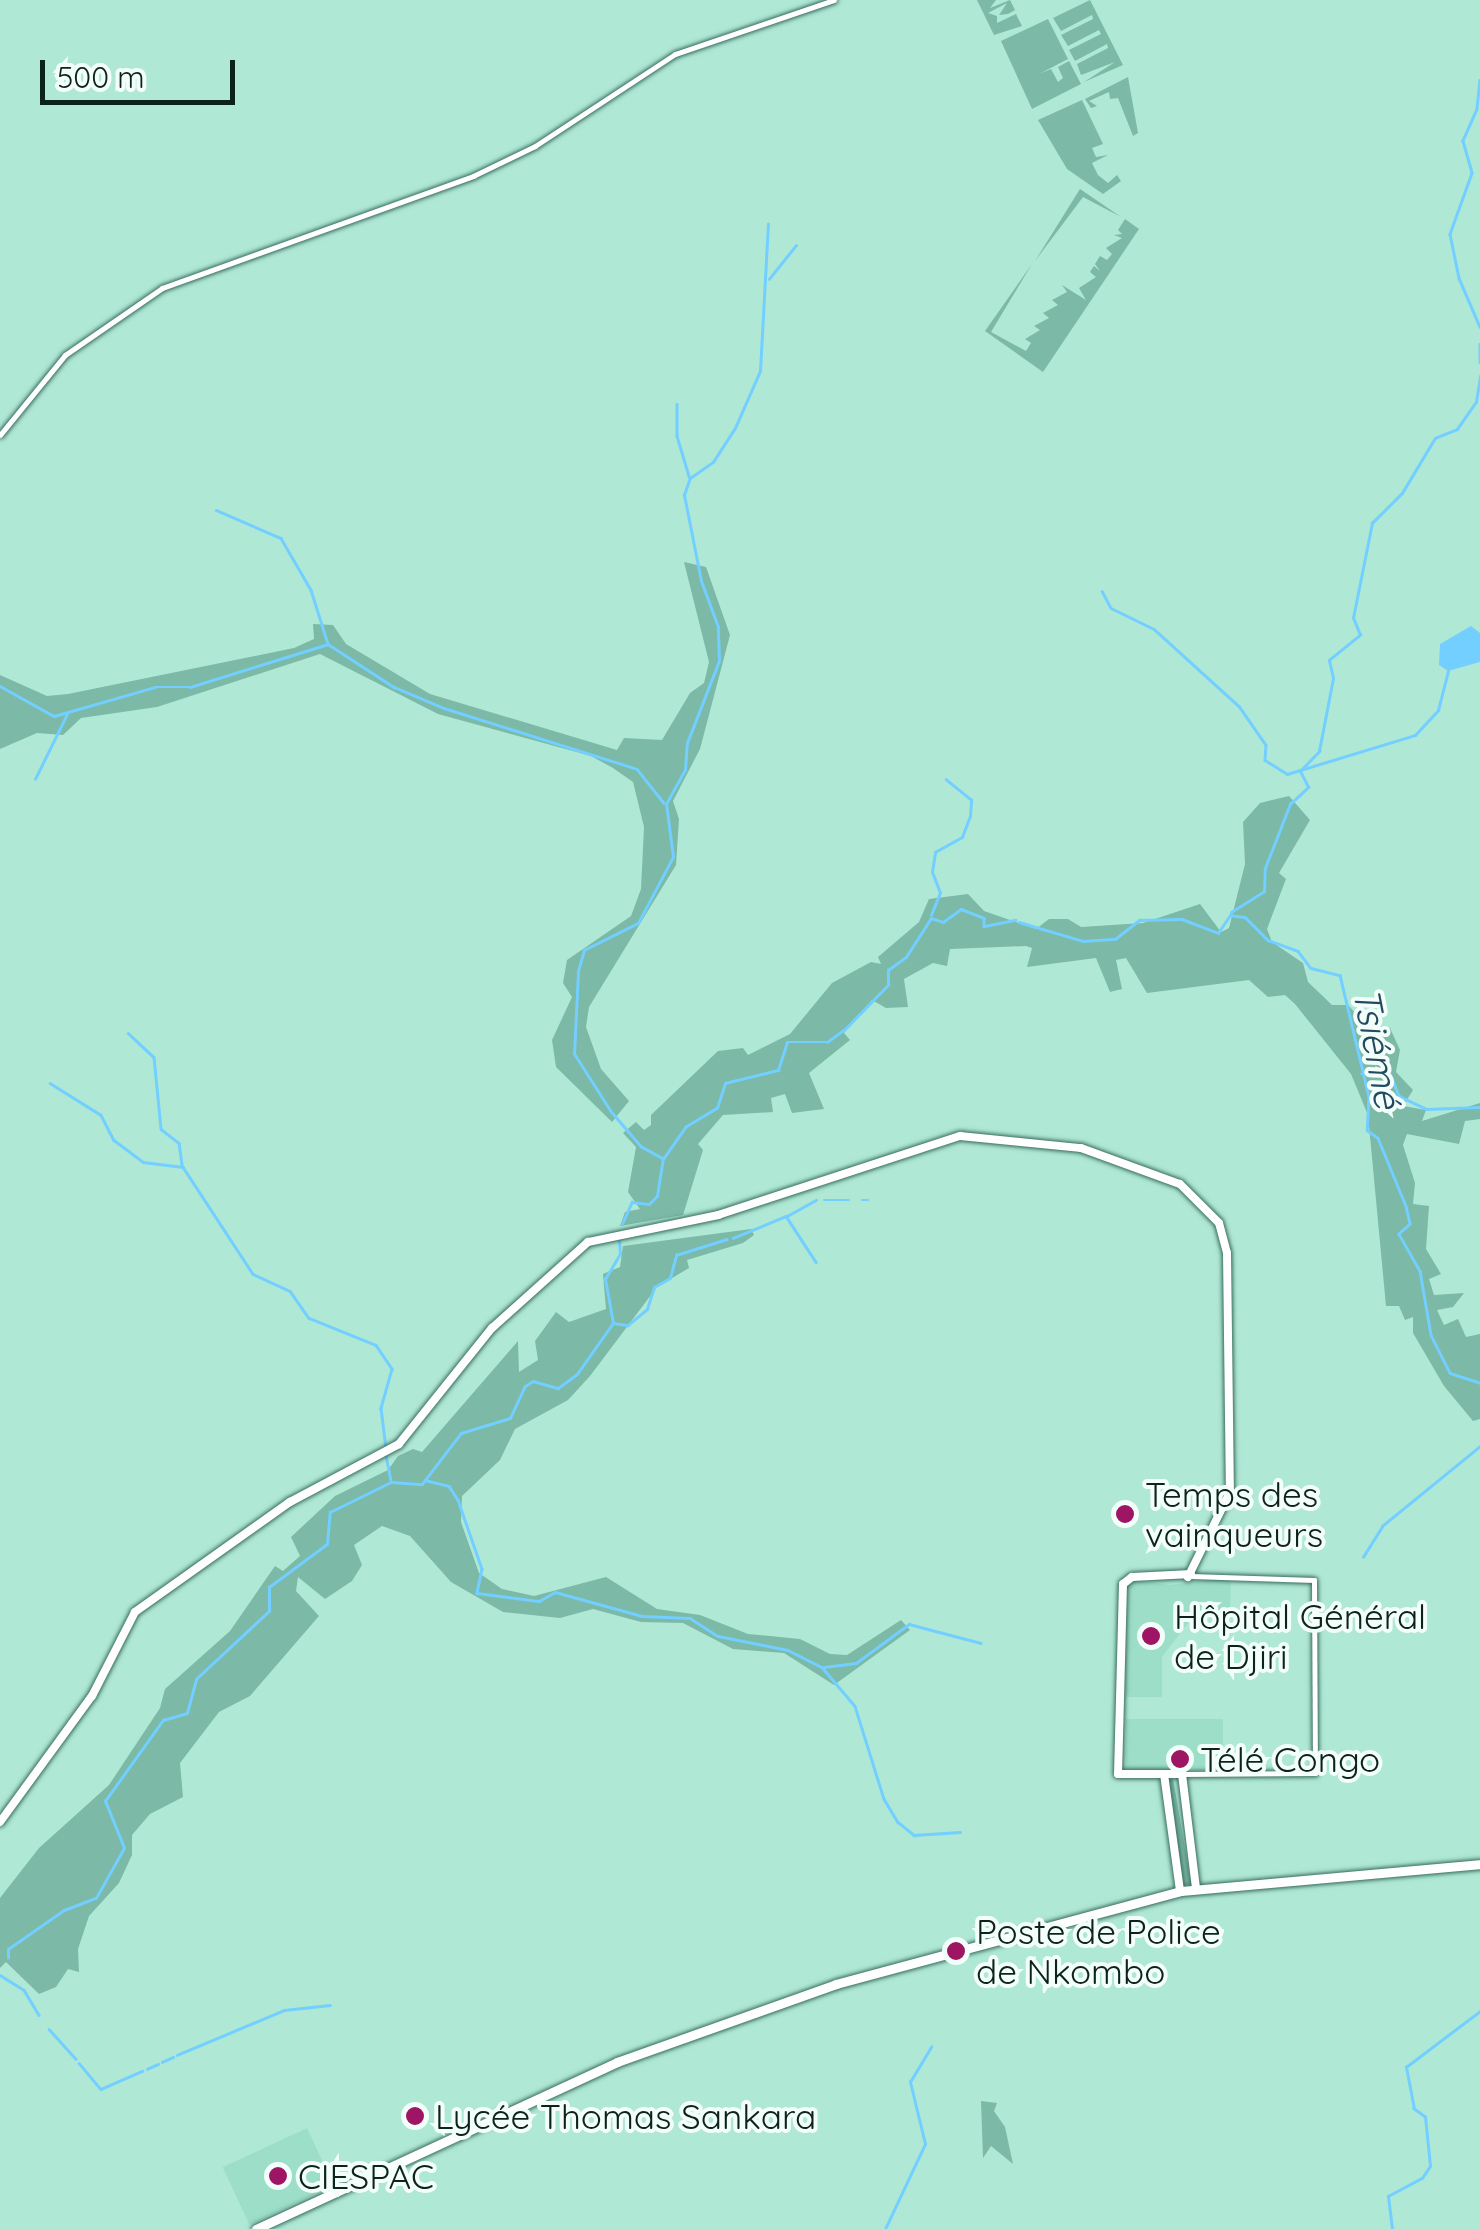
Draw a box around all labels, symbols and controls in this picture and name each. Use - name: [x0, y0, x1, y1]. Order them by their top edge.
- scale bar: [45, 40, 240, 102]
- text: 500 m: [57, 58, 145, 96]
- water label: Tsiémé: [1343, 984, 1411, 1112]
- place label: Temps des vainqueurs: [1145, 1473, 1323, 1555]
- marker: Temps des vainqueurs: [1114, 1503, 1136, 1525]
- place label: Hôpital Général de Djiri: [1174, 1595, 1426, 1677]
- marker: Hôpital Général de Djiri: [1138, 1623, 1164, 1649]
- place label: Télé Congo: [1200, 1738, 1380, 1780]
- marker: Télé Congo: [1169, 1748, 1191, 1770]
- place label: Poste de Police de Nkombo: [976, 1910, 1221, 1992]
- marker: Poste de Police de Nkombo: [945, 1940, 967, 1962]
- place label: Lycée Thomas Sankara: [435, 2095, 816, 2137]
- marker: Lycée Thomas Sankara: [404, 2105, 426, 2127]
- place label: CIESPAC: [298, 2155, 434, 2197]
- marker: CIESPAC: [267, 2165, 289, 2187]

